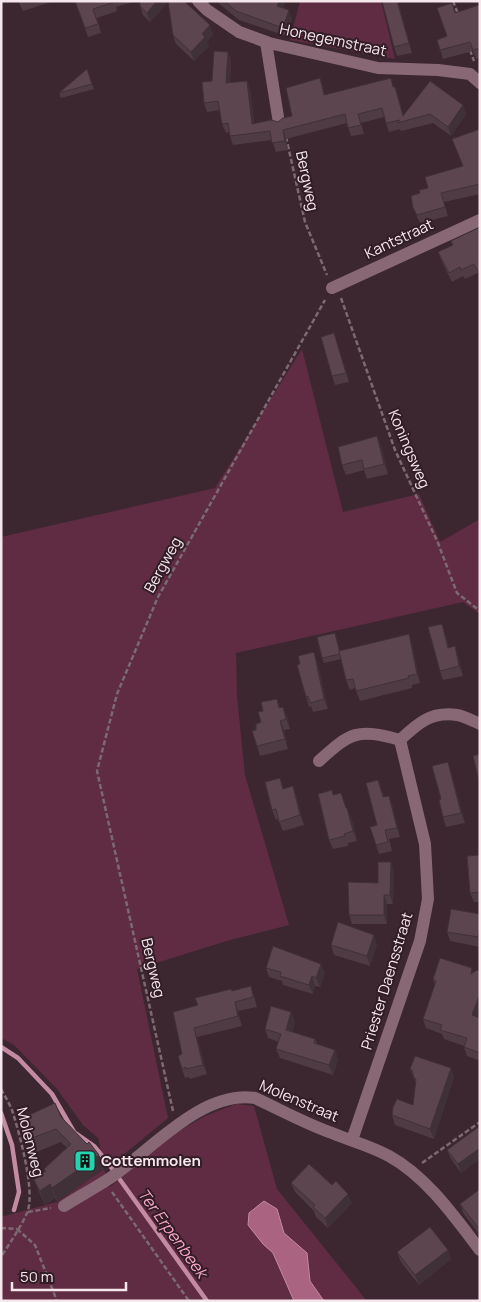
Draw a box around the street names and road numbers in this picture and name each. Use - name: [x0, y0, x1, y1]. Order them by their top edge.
- street label: Honegemstraat: [278, 18, 388, 61]
- street label: Bergweg: [291, 149, 324, 213]
- street label: Kantstraat: [361, 213, 437, 264]
- street label: Koningsweg: [383, 406, 435, 491]
- street label: Bergweg: [139, 533, 186, 596]
- street label: Priester Daensstraat: [356, 909, 417, 1052]
- street label: Bergweg: [136, 936, 171, 1000]
- street label: Molenstraat: [256, 1074, 342, 1127]
- street label: Molenweg: [12, 1105, 49, 1179]

